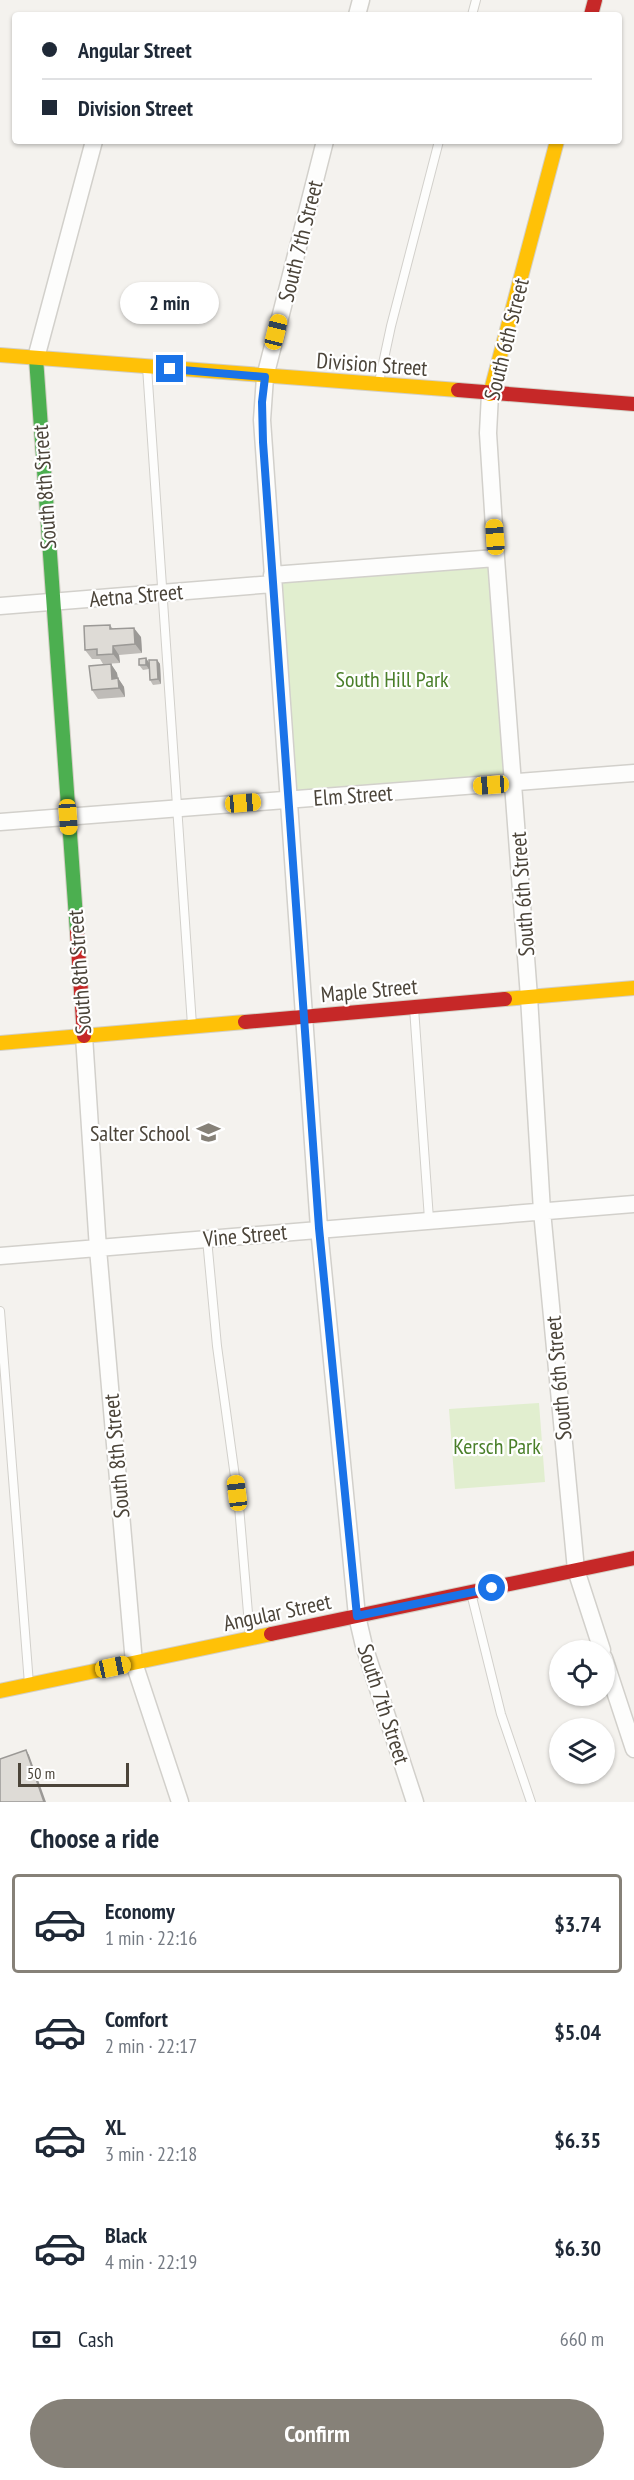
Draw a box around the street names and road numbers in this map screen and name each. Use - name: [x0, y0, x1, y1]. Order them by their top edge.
- street label: South 7th Street: [271, 177, 329, 305]
- street label: South 6th Street: [477, 275, 535, 403]
- street label: Division Street: [316, 346, 428, 382]
- street label: South 8th Street: [26, 424, 62, 550]
- street label: Aetna Street: [88, 577, 184, 613]
- street label: Elm Street: [313, 778, 393, 812]
- street label: South 6th Street: [504, 831, 540, 957]
- street label: South 8th Street: [61, 909, 97, 1035]
- street label: Maple Street: [320, 972, 418, 1008]
- street label: Vine Street: [201, 1217, 288, 1253]
- street label: South 6th Street: [539, 1315, 577, 1441]
- street label: South 8th Street: [97, 1393, 135, 1519]
- street label: Angular Street: [221, 1587, 333, 1637]
- street label: South 7th Street: [351, 1640, 417, 1768]

